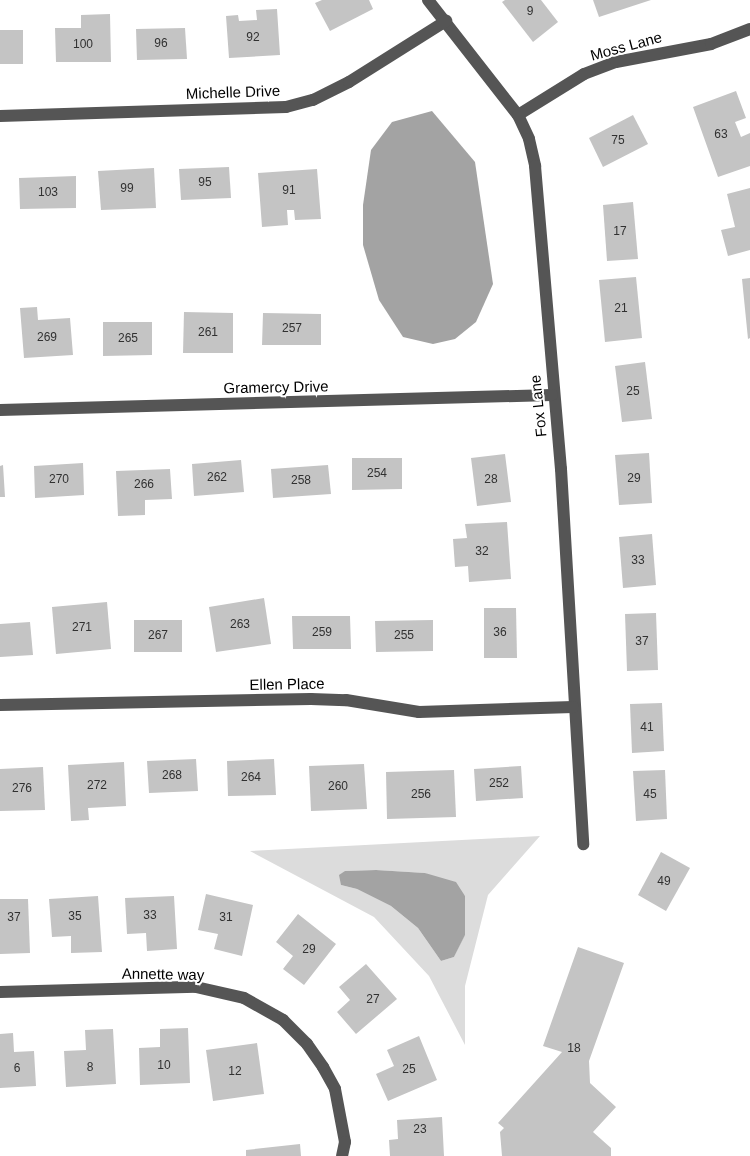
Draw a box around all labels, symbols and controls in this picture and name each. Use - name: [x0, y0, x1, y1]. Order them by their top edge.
- house number: 9: [527, 5, 533, 19]
- street label: Moss Lane: [588, 28, 664, 64]
- house number: 92: [246, 31, 260, 45]
- house number: 96: [154, 37, 168, 51]
- house number: 100: [73, 38, 93, 52]
- street label: Michelle Drive: [186, 81, 280, 103]
- house number: 63: [714, 128, 728, 142]
- house number: 75: [611, 134, 625, 148]
- house number: 95: [198, 176, 212, 190]
- house number: 99: [120, 182, 134, 196]
- house number: 91: [282, 184, 296, 198]
- house number: 103: [38, 186, 58, 200]
- house number: 17: [613, 225, 627, 239]
- house number: 21: [614, 302, 628, 316]
- house number: 257: [282, 322, 302, 336]
- house number: 261: [198, 326, 218, 340]
- house number: 269: [37, 331, 57, 345]
- house number: 265: [118, 332, 138, 346]
- street label: Fox Lane: [526, 374, 550, 438]
- street label: Gramercy Drive: [223, 377, 329, 397]
- house number: 25: [626, 385, 640, 399]
- house number: 254: [367, 467, 387, 481]
- house number: 262: [207, 471, 227, 485]
- house number: 29: [627, 472, 641, 486]
- house number: 270: [49, 473, 69, 487]
- house number: 28: [484, 473, 498, 487]
- house number: 258: [291, 474, 311, 488]
- house number: 266: [134, 478, 154, 492]
- house number: 32: [475, 545, 489, 559]
- house number: 33: [631, 554, 645, 568]
- house number: 263: [230, 618, 250, 632]
- house number: 271: [72, 621, 92, 635]
- house number: 259: [312, 626, 332, 640]
- house number: 36: [493, 626, 507, 640]
- house number: 267: [148, 629, 168, 643]
- house number: 255: [394, 629, 414, 643]
- house number: 37: [635, 635, 649, 649]
- street label: Ellen Place: [249, 674, 325, 694]
- house number: 41: [640, 721, 654, 735]
- house number: 268: [162, 769, 182, 783]
- house number: 264: [241, 771, 261, 785]
- house number: 252: [489, 777, 509, 791]
- house number: 272: [87, 779, 107, 793]
- house number: 260: [328, 780, 348, 794]
- house number: 276: [12, 782, 32, 796]
- house number: 256: [411, 788, 431, 802]
- house number: 45: [643, 788, 657, 802]
- house number: 49: [657, 875, 671, 889]
- house number: 33: [143, 909, 157, 923]
- house number: 35: [68, 910, 82, 924]
- house number: 37: [7, 911, 21, 925]
- house number: 31: [219, 911, 233, 925]
- house number: 29: [302, 943, 316, 957]
- street label: Annette way: [122, 964, 204, 984]
- house number: 27: [366, 993, 380, 1007]
- house number: 18: [567, 1042, 581, 1056]
- house number: 10: [157, 1059, 171, 1073]
- house number: 8: [87, 1061, 93, 1075]
- house number: 6: [14, 1062, 20, 1076]
- house number: 25: [402, 1063, 416, 1077]
- house number: 12: [228, 1065, 242, 1079]
- house number: 23: [413, 1123, 427, 1137]

